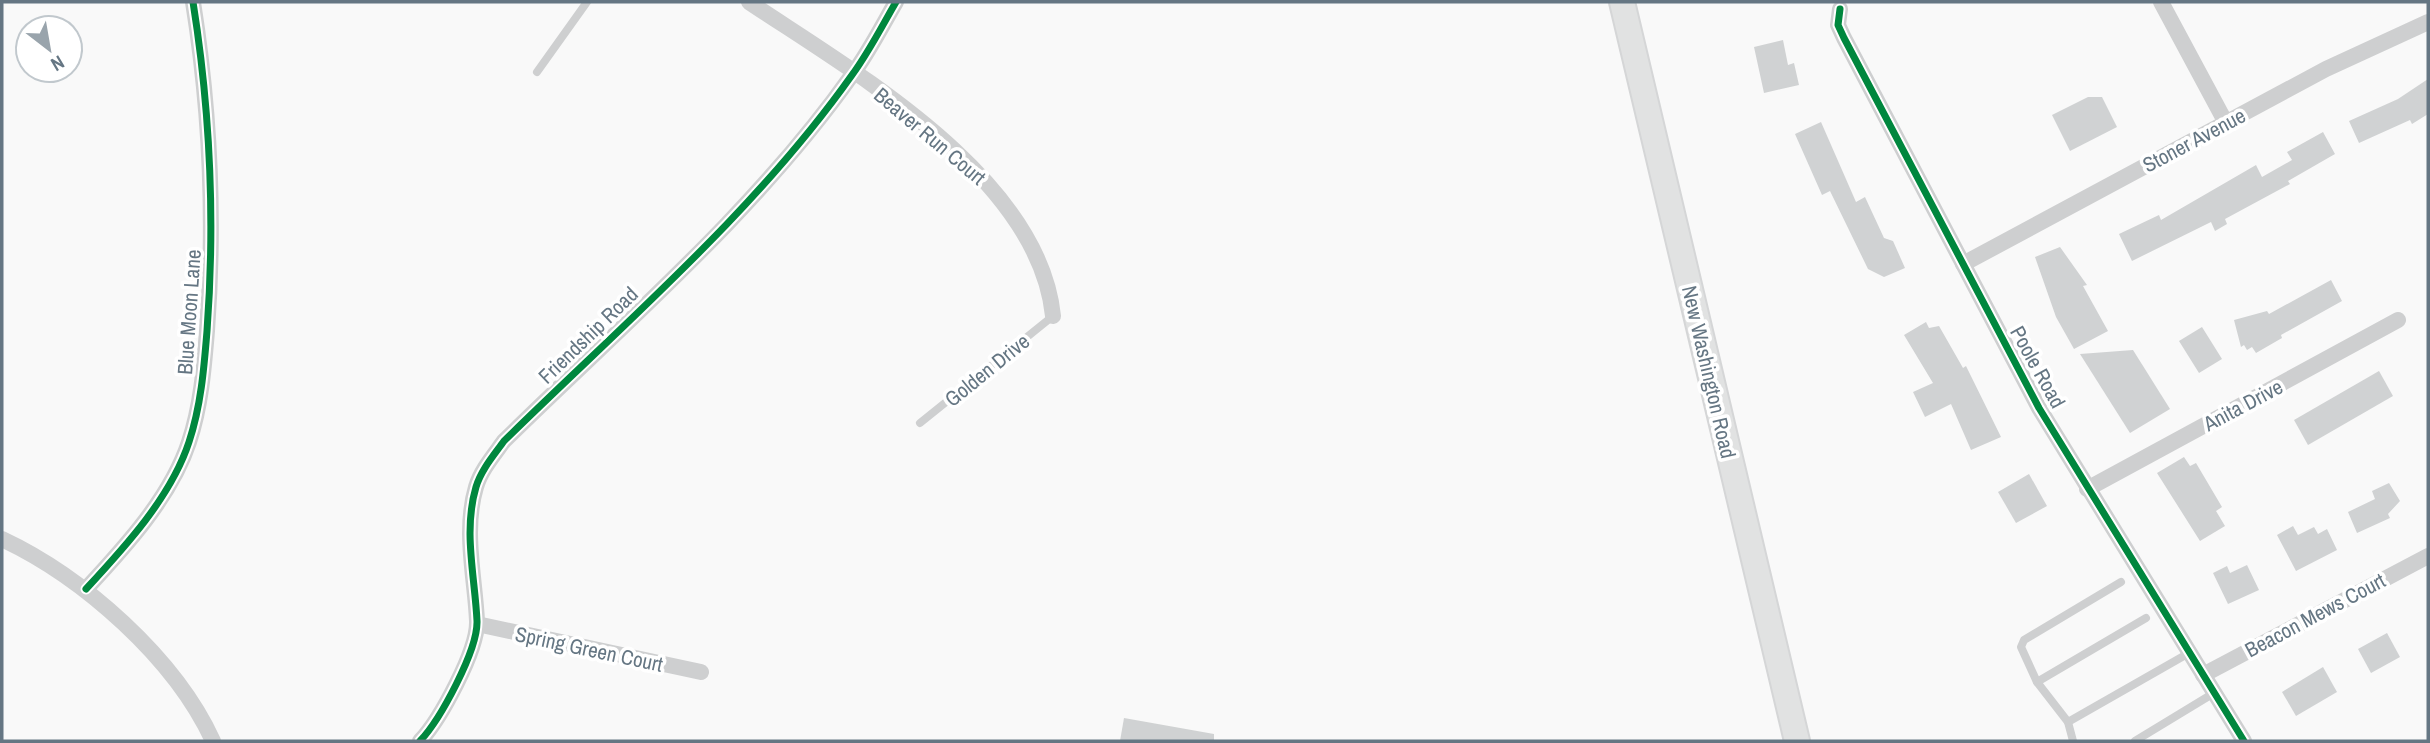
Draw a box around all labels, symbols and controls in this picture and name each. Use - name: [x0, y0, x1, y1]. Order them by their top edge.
- north arrow: [14, 14, 84, 84]
- text: N: [46, 50, 69, 78]
- street label: Beaver Run Court: [868, 81, 992, 192]
- street label: Stoner Avenue: [2137, 101, 2251, 179]
- street label: Blue Moon Lane: [170, 248, 208, 376]
- street label: Friendship Road: [532, 280, 644, 390]
- street label: New Washington Road: [1675, 283, 1743, 461]
- street label: Poole Road: [2004, 321, 2072, 413]
- street label: Golden Drive: [938, 327, 1036, 413]
- street label: Anita Drive: [2197, 372, 2288, 438]
- street label: Beacon Mews Court: [2240, 566, 2390, 664]
- street label: Spring Green Court: [512, 619, 666, 679]

